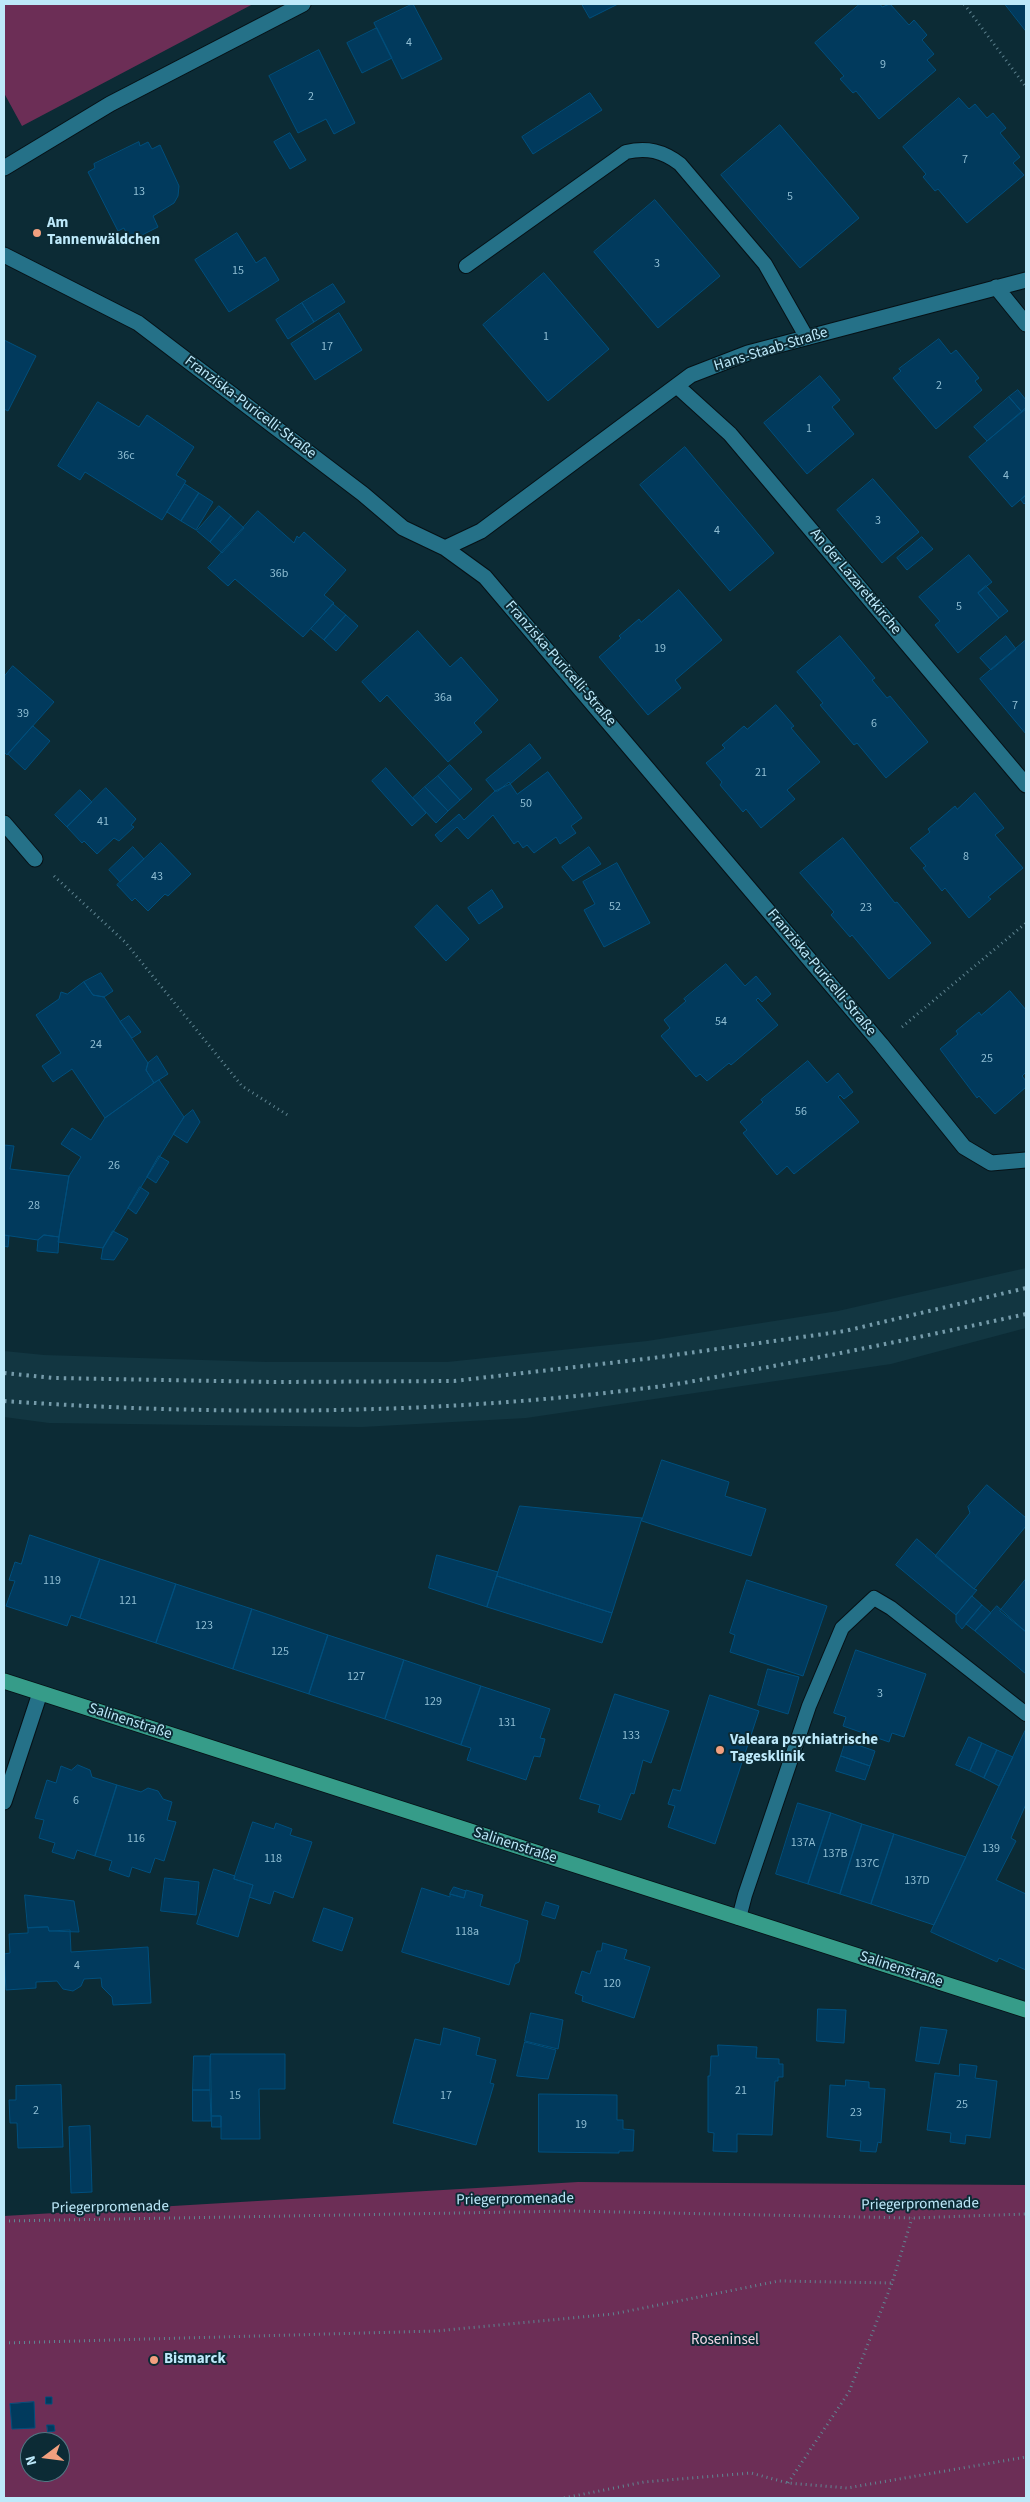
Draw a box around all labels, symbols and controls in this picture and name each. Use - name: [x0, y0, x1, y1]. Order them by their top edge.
- house number: 4: [406, 36, 412, 50]
- house number: 9: [880, 58, 886, 72]
- house number: 2: [308, 90, 314, 104]
- house number: 7: [962, 153, 968, 167]
- house number: 13: [133, 185, 145, 199]
- house number: 5: [787, 190, 793, 204]
- place label: Am Tannenwäldchen: [47, 215, 160, 250]
- marker: Am Tannenwäldchen: [31, 227, 43, 239]
- house number: 3: [654, 257, 660, 271]
- house number: 15: [232, 264, 244, 278]
- street label: Hans-Staab-Straße: [712, 324, 830, 376]
- house number: 1: [543, 330, 549, 344]
- house number: 17: [321, 340, 333, 354]
- street label: Franziska-Puricelli-Straße: [181, 353, 319, 463]
- house number: 2: [936, 379, 942, 393]
- house number: 1: [806, 422, 812, 436]
- house number: 36c: [117, 449, 135, 463]
- house number: 4: [1003, 469, 1009, 483]
- house number: 3: [875, 514, 881, 528]
- house number: 4: [714, 524, 720, 538]
- street label: An der Lazarettkirche: [806, 525, 904, 639]
- house number: 36b: [270, 567, 288, 581]
- street label: Franziska-Puricelli-Straße: [501, 598, 619, 730]
- house number: 5: [956, 600, 962, 614]
- house number: 19: [654, 642, 666, 656]
- house number: 36a: [434, 691, 452, 705]
- house number: 7: [1012, 699, 1018, 713]
- house number: 39: [17, 707, 29, 721]
- house number: 6: [871, 717, 877, 731]
- house number: 21: [755, 766, 767, 780]
- house number: 50: [520, 797, 532, 811]
- house number: 41: [97, 815, 109, 829]
- house number: 8: [963, 850, 969, 864]
- house number: 43: [151, 870, 163, 884]
- house number: 52: [609, 900, 621, 914]
- house number: 23: [860, 901, 872, 915]
- street label: Franziska-Puricelli-Straße: [763, 906, 879, 1040]
- house number: 54: [715, 1015, 727, 1029]
- house number: 24: [90, 1038, 102, 1052]
- house number: 25: [981, 1052, 993, 1066]
- house number: 56: [795, 1105, 807, 1119]
- house number: 26: [108, 1159, 120, 1173]
- house number: 28: [28, 1199, 40, 1213]
- house number: 119: [43, 1574, 61, 1588]
- house number: 121: [119, 1594, 137, 1608]
- house number: 123: [195, 1619, 213, 1633]
- house number: 125: [271, 1645, 289, 1659]
- house number: 127: [347, 1670, 365, 1684]
- house number: 3: [877, 1687, 883, 1701]
- house number: 129: [424, 1695, 442, 1709]
- street label: Salinenstraße: [86, 1700, 174, 1744]
- house number: 131: [498, 1716, 516, 1730]
- house number: 133: [622, 1729, 640, 1743]
- place label: Valeara psychiatrische Tagesklinik: [730, 1732, 878, 1767]
- marker: Valeara psychiatrische Tagesklinik: [714, 1744, 726, 1756]
- house number: 6: [73, 1794, 79, 1808]
- street label: Salinenstraße: [471, 1824, 559, 1868]
- house number: 116: [127, 1832, 145, 1846]
- house number: 137A: [791, 1836, 815, 1850]
- house number: 139: [982, 1842, 1000, 1856]
- house number: 137B: [823, 1847, 847, 1861]
- house number: 118: [264, 1852, 282, 1866]
- house number: 137C: [855, 1857, 879, 1871]
- house number: 137D: [904, 1874, 930, 1888]
- house number: 118a: [455, 1925, 479, 1939]
- street label: Salinenstraße: [857, 1948, 945, 1992]
- house number: 4: [74, 1959, 80, 1973]
- house number: 120: [603, 1977, 621, 1991]
- house number: 21: [735, 2084, 747, 2098]
- house number: 15: [229, 2089, 241, 2103]
- house number: 17: [440, 2089, 452, 2103]
- house number: 25: [956, 2098, 968, 2112]
- house number: 2: [33, 2104, 39, 2118]
- house number: 23: [850, 2106, 862, 2120]
- house number: 19: [575, 2118, 587, 2132]
- street label: Priegerpromenade: [456, 2190, 574, 2210]
- street label: Priegerpromenade: [861, 2195, 979, 2215]
- street label: Priegerpromenade: [51, 2198, 169, 2218]
- park label: Roseninsel: [691, 2332, 759, 2350]
- place label: Bismarck: [164, 2351, 226, 2369]
- marker: Bismarck: [148, 2354, 160, 2366]
- north arrow: [20, 2432, 70, 2482]
- text: N: [21, 2454, 42, 2468]

